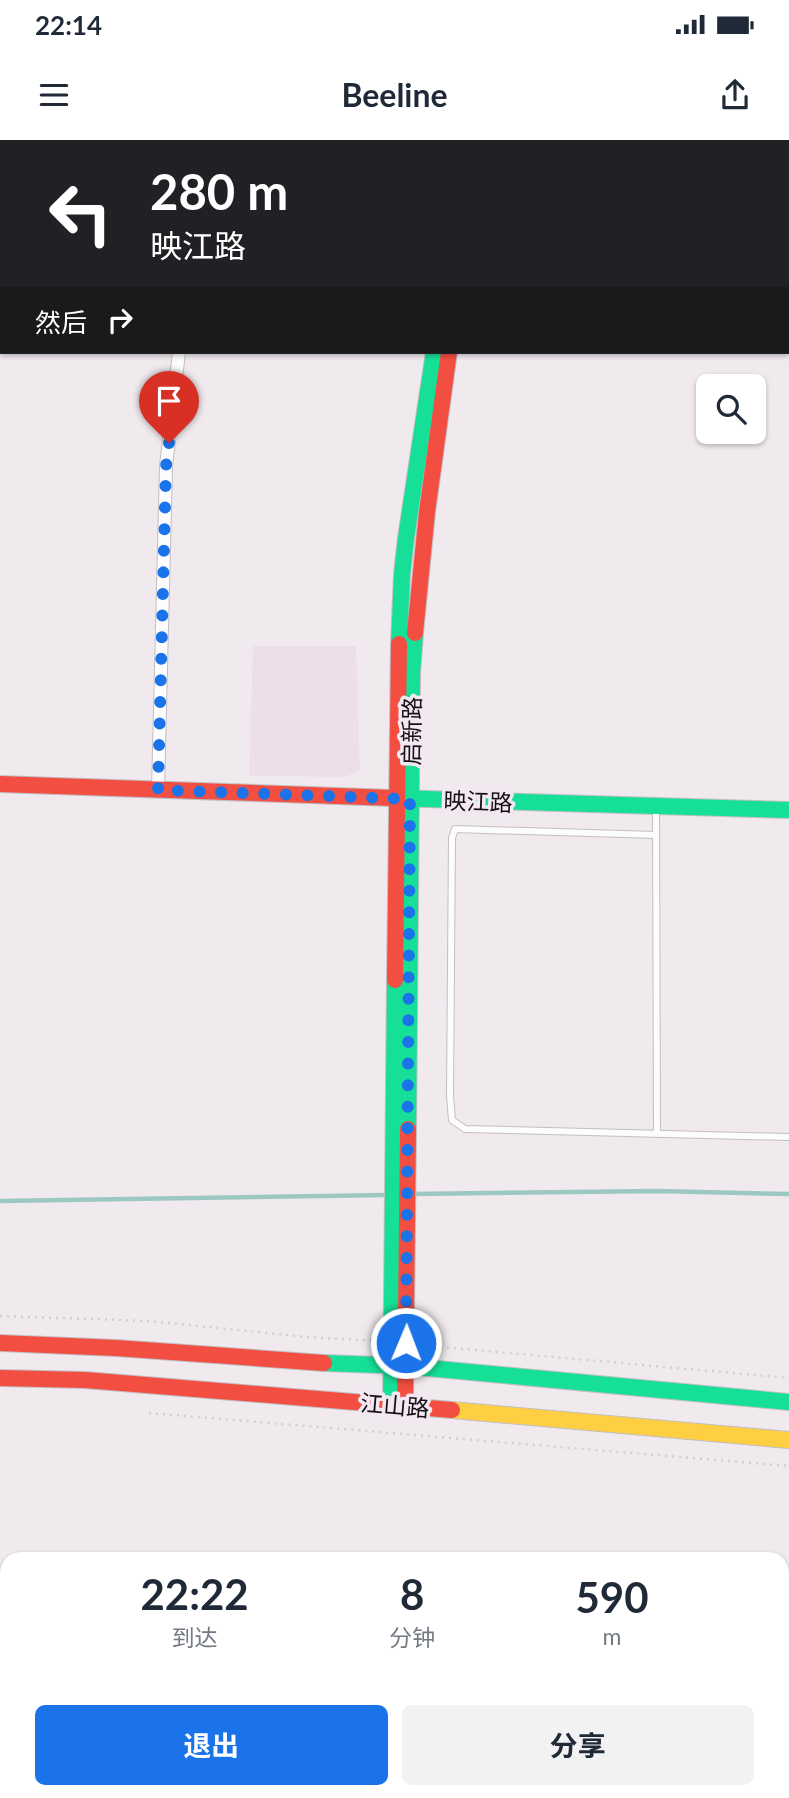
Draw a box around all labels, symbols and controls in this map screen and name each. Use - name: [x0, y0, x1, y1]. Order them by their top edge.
- text: 22:14: [35, 9, 102, 41]
- text: Beeline: [341, 75, 448, 114]
- icon: menu: [35, 76, 73, 114]
- icon: share: [716, 76, 754, 114]
- text: 280 m: [150, 162, 288, 220]
- icon: left: [35, 168, 126, 259]
- text: 映江路: [150, 226, 246, 265]
- icon: right: [101, 301, 139, 339]
- text: 然后: [35, 306, 87, 338]
- pin: [139, 371, 199, 443]
- map controls: [696, 374, 766, 444]
- button: search: [696, 374, 766, 444]
- icon: arrive: [150, 382, 188, 420]
- street label: 启新路: [396, 696, 426, 766]
- street label: 映江路: [443, 786, 513, 816]
- position arrow: [369, 1306, 443, 1380]
- street label: 江山路: [359, 1388, 431, 1422]
- text: 22:22: [140, 1569, 249, 1619]
- text: 8: [400, 1569, 424, 1619]
- text: 590: [575, 1572, 649, 1622]
- text: m: [603, 1622, 621, 1650]
- text: 到达: [172, 1623, 218, 1651]
- text: 分钟: [389, 1623, 435, 1651]
- button: 退出: [35, 1705, 388, 1785]
- button: 分享: [402, 1705, 754, 1785]

